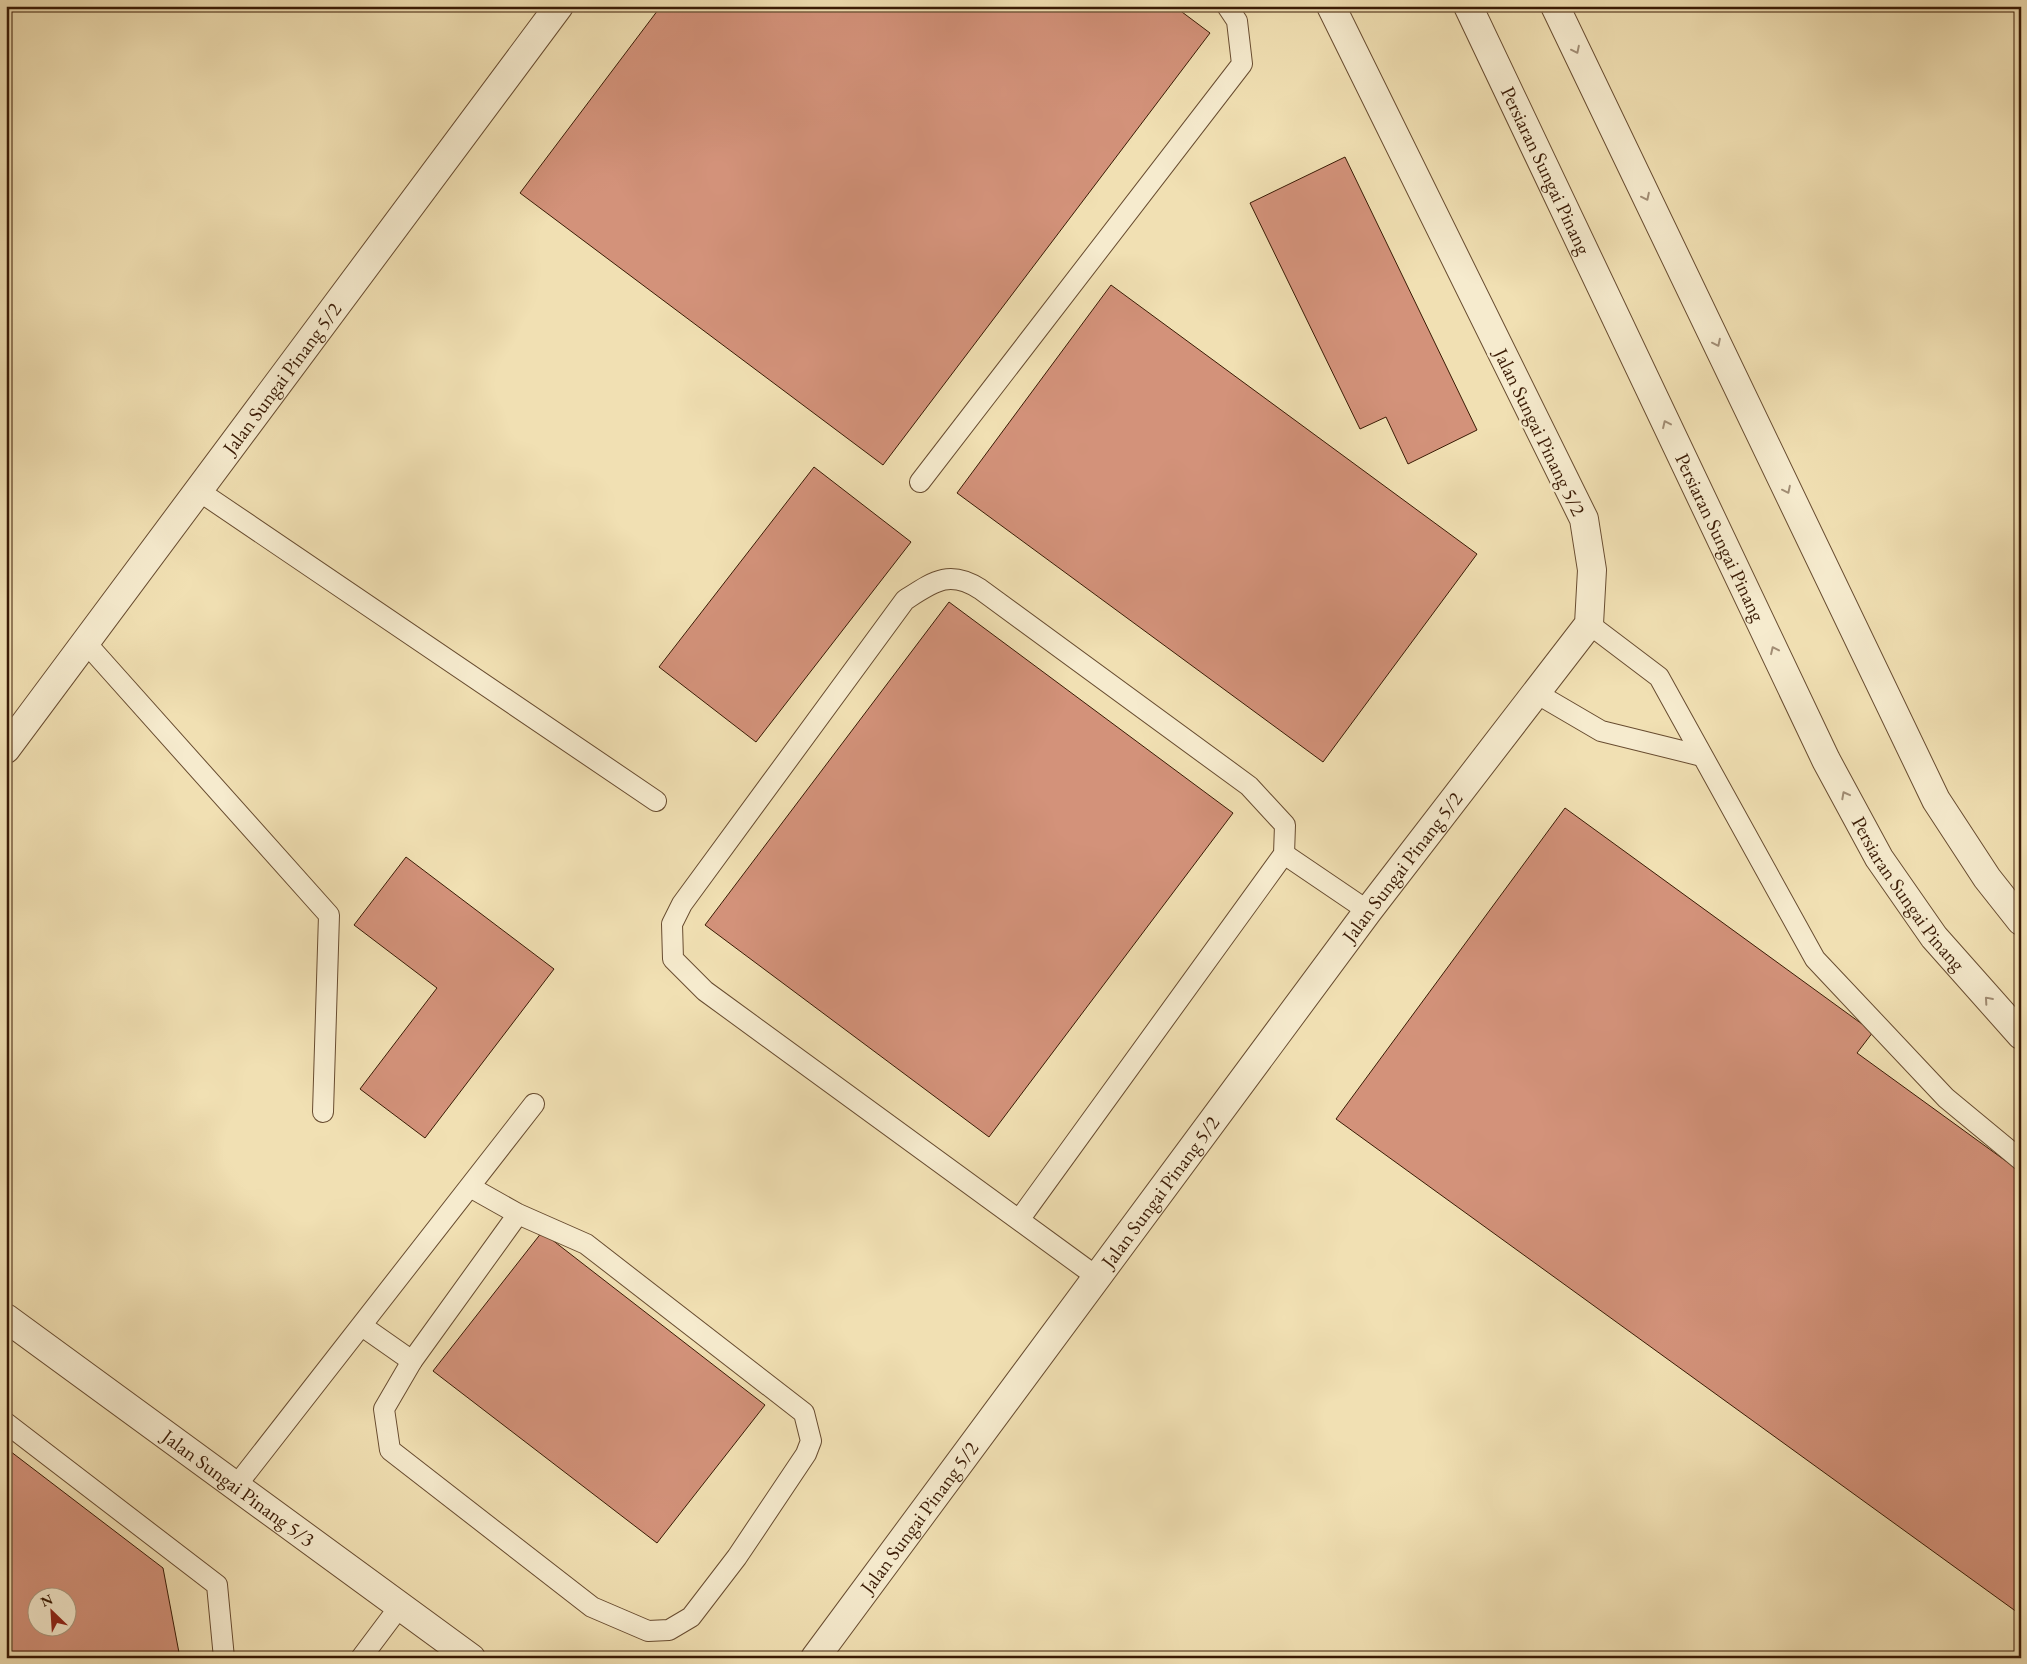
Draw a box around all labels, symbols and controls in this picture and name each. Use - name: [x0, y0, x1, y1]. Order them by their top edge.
- one-way arrow: [1570, 45, 1580, 54]
- street label: Persiaran Sungai Pinang: [1495, 82, 1597, 259]
- one-way arrow: [1640, 192, 1650, 201]
- street label: Jalan Sungai Pinang 5/2: [216, 297, 347, 461]
- one-way arrow: [1710, 338, 1721, 347]
- street label: Jalan Sungai Pinang 5/2: [1487, 342, 1592, 520]
- one-way arrow: [1662, 420, 1673, 429]
- street label: Persiaran Sungai Pinang: [1669, 449, 1771, 626]
- one-way arrow: [1781, 485, 1791, 494]
- one-way arrow: [1770, 646, 1780, 655]
- street label: Jalan Sungai Pinang 5/2: [1335, 786, 1468, 949]
- one-way arrow: [1841, 792, 1851, 801]
- street label: Persiaran Sungai Pinang: [1846, 812, 1971, 977]
- one-way arrow: [1984, 996, 1993, 1005]
- street label: Jalan Sungai Pinang 5/2: [1094, 1110, 1225, 1275]
- street label: Jalan Sungai Pinang 5/3: [155, 1422, 320, 1553]
- street label: Jalan Sungai Pinang 5/2: [853, 1436, 984, 1600]
- north arrow: [28, 1586, 78, 1636]
- text: N: [38, 1589, 56, 1611]

